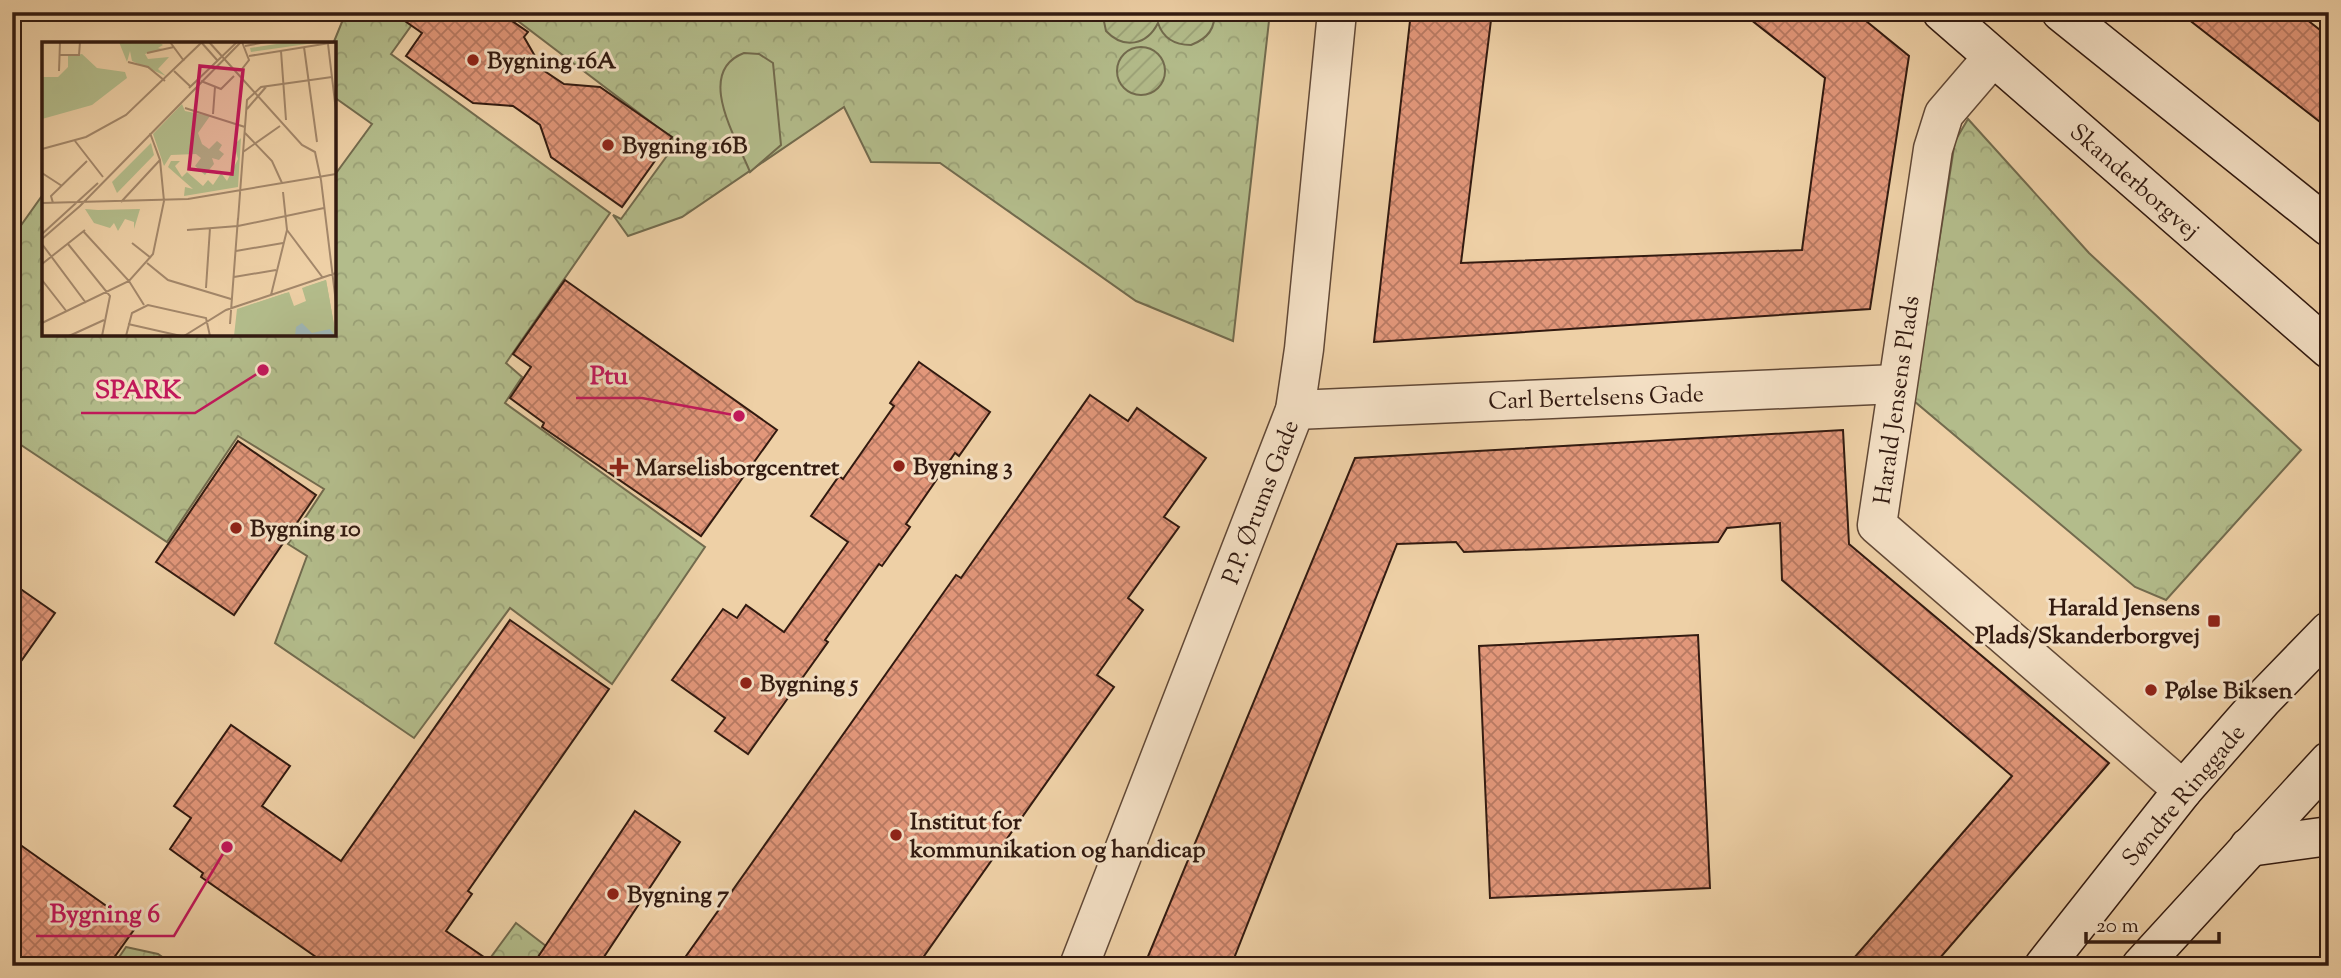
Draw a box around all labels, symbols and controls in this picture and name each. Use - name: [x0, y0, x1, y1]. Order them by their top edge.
- inset map: [42, 42, 336, 336]
- place label: Bygning 16A: [487, 45, 617, 79]
- marker: Bygning 16A: [465, 52, 481, 68]
- street label: Skanderborgvej: [2061, 116, 2206, 249]
- place label: Bygning 16B: [622, 130, 747, 164]
- marker: Bygning 16B: [600, 137, 616, 153]
- street label: Harald Jensens Plads: [1866, 294, 1929, 507]
- callout: Ptu: [576, 351, 642, 398]
- text: Ptu: [590, 359, 628, 396]
- callout: SPARK: [81, 366, 195, 413]
- text: SPARK: [95, 373, 181, 410]
- street label: Carl Bertelsens Gade: [1488, 378, 1705, 420]
- street label: P.P. Ørums Gade: [1215, 416, 1309, 590]
- place label: Bygning 3: [913, 451, 1013, 485]
- place label: Marselisborgcentret: [635, 452, 840, 486]
- marker: Marselisborgcentret: [609, 457, 629, 477]
- marker: Bygning 3: [891, 458, 907, 474]
- place label: Bygning 10: [250, 513, 361, 547]
- marker: Bygning 10: [228, 520, 244, 536]
- place label: Harald Jensens Plads/Skanderborgvej: [1975, 592, 2200, 654]
- marker: Harald Jensens Plads/Skanderborgvej: [2206, 613, 2222, 629]
- place label: Bygning 5: [760, 668, 859, 702]
- marker: Bygning 5: [738, 675, 754, 691]
- place label: Pølse Biksen: [2165, 675, 2294, 709]
- marker: Pølse Biksen: [2143, 682, 2159, 698]
- street label: Søndre Ringgade: [2115, 718, 2254, 875]
- place label: Institut for kommunikation og handicap: [909, 806, 1206, 868]
- marker: Institut for kommunikation og handicap: [888, 827, 904, 843]
- place label: Bygning 7: [627, 879, 729, 913]
- marker: Bygning 7: [605, 886, 621, 902]
- callout: Bygning 6: [36, 889, 174, 936]
- text: Bygning 6: [50, 897, 160, 934]
- scale bar: [2086, 901, 2218, 945]
- text: 20 m: [2096, 912, 2139, 942]

